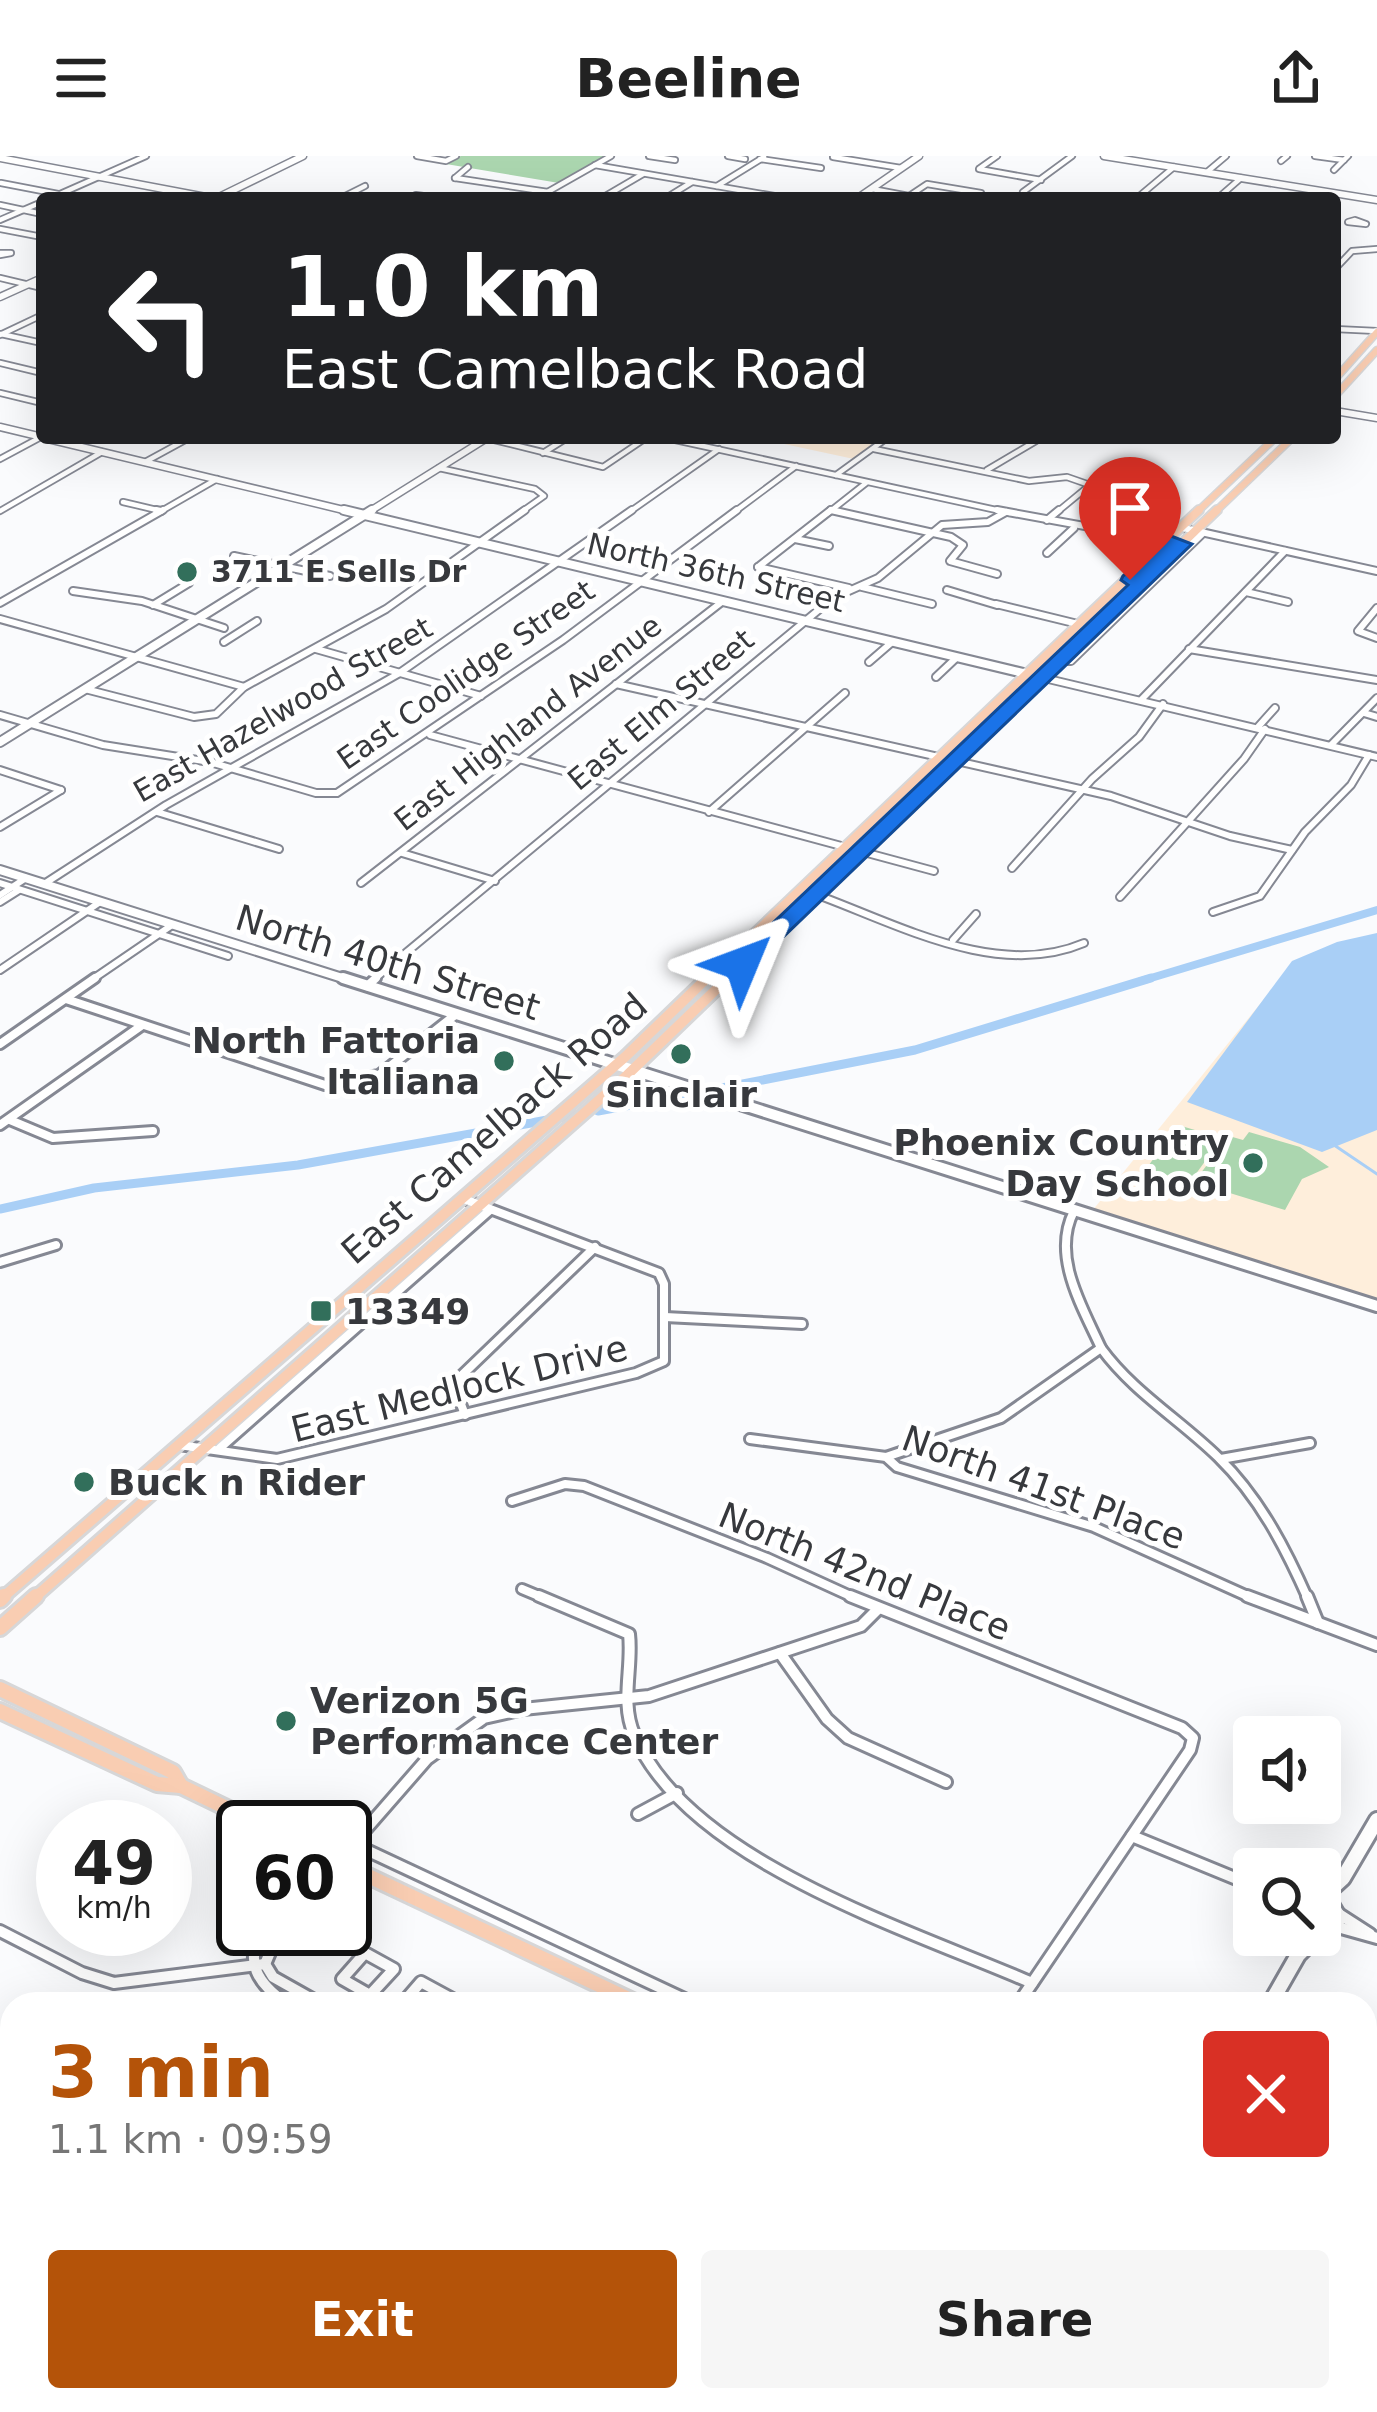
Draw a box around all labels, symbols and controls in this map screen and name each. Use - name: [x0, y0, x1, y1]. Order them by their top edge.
- icon: menu: [48, 45, 114, 111]
- icon: share: [1263, 45, 1329, 111]
- text: Beeline: [575, 47, 802, 110]
- text: 1.0 km: [282, 238, 603, 336]
- icon: left: [84, 240, 240, 396]
- text: East Camelback Road: [282, 338, 868, 401]
- pin: [1079, 457, 1181, 580]
- icon: arrive: [1097, 475, 1163, 541]
- street label: North 36th Street: [584, 526, 848, 619]
- place label: 3711 E Sells Dr: [211, 554, 467, 589]
- marker: 3711 E Sells Dr: [174, 559, 200, 585]
- street label: East Coolidge Street: [330, 572, 601, 777]
- street label: East Highland Avenue: [387, 608, 668, 838]
- street label: East Hazelwood Street: [127, 610, 438, 809]
- street label: East Elm Street: [561, 622, 761, 797]
- street label: North 40th Street: [231, 897, 545, 1028]
- position arrow: [679, 901, 805, 1027]
- street label: East Camelback Road: [333, 985, 655, 1272]
- place label: North Fattoria Italiana: [192, 1020, 480, 1102]
- marker: Sinclair: [668, 1041, 694, 1067]
- marker: North Fattoria Italiana: [491, 1048, 517, 1074]
- place label: Sinclair: [605, 1074, 757, 1115]
- place label: Phoenix Country Day School: [893, 1122, 1229, 1204]
- marker: Phoenix Country Day School: [1240, 1150, 1266, 1176]
- place label: 13349: [345, 1291, 470, 1332]
- marker: 13349: [308, 1298, 334, 1324]
- street label: East Medlock Drive: [287, 1327, 632, 1450]
- street label: North 41st Place: [897, 1417, 1191, 1558]
- place label: Buck n Rider: [108, 1462, 365, 1503]
- marker: Buck n Rider: [71, 1469, 97, 1495]
- street label: North 42nd Place: [713, 1494, 1017, 1649]
- place label: Verizon 5G Performance Center: [310, 1680, 719, 1762]
- marker: Verizon 5G Performance Center: [273, 1708, 299, 1734]
- map controls: [1233, 1716, 1341, 1956]
- button: sound: [1233, 1716, 1341, 1824]
- speed limit sign: 60: [216, 1800, 372, 1956]
- text: 49: [72, 1828, 156, 1898]
- button: search: [1233, 1848, 1341, 1956]
- text: km/h: [76, 1890, 152, 1925]
- text: 3 min: [48, 2030, 274, 2114]
- button: close: [1203, 2031, 1329, 2157]
- text: 1.1 km · 09:59: [48, 2117, 333, 2162]
- button: Exit: [48, 2250, 677, 2388]
- button: Share: [701, 2250, 1329, 2388]

